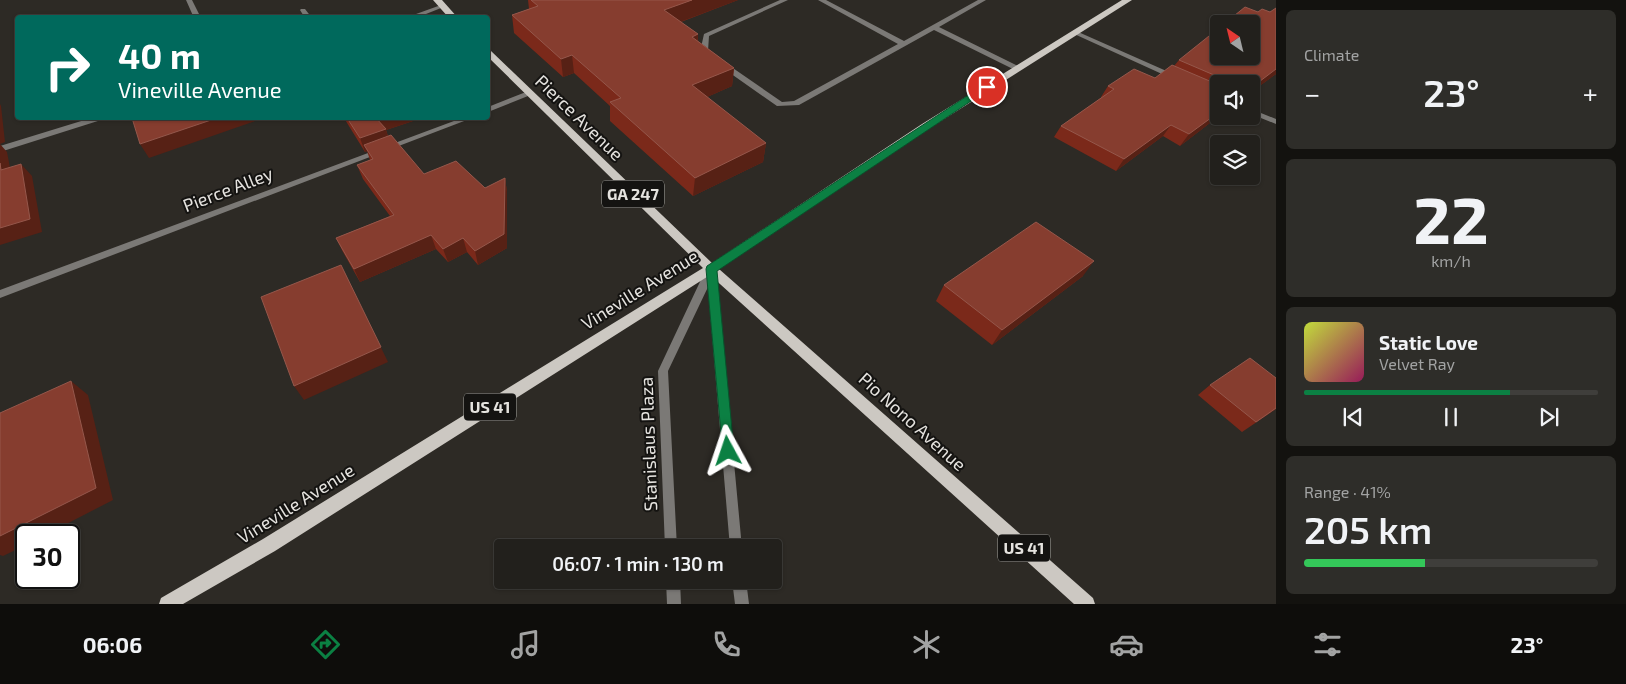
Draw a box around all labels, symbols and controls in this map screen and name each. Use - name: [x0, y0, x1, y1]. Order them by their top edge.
- north arrow: [1210, 15, 1260, 65]
- map controls: [1210, 15, 1260, 185]
- text: 40 m: [118, 34, 201, 76]
- icon: right: [35, 35, 100, 100]
- text: Climate: [1304, 45, 1359, 64]
- pin: [966, 66, 1008, 108]
- text: 23°: [1423, 69, 1480, 115]
- street label: Pierce Avenue: [531, 70, 628, 165]
- icon: arrive: [973, 73, 1001, 101]
- button: sound: [1210, 75, 1260, 125]
- text: Vineville Avenue: [118, 76, 281, 102]
- text: −: [1304, 76, 1320, 110]
- text: +: [1583, 76, 1598, 110]
- button: layers: [1210, 135, 1260, 185]
- street label: Pierce Alley: [180, 162, 276, 216]
- text: 22: [1413, 179, 1489, 257]
- road number: GA 247: [602, 180, 664, 208]
- street label: Vineville Avenue: [577, 244, 702, 334]
- text: km/h: [1431, 251, 1471, 270]
- text: Static Love: [1379, 331, 1478, 354]
- text: Velvet Ray: [1379, 354, 1455, 373]
- street label: Pio Nono Avenue: [854, 367, 971, 475]
- street label: Stanislaus Plaza: [635, 377, 661, 512]
- road number: US 41: [464, 394, 516, 421]
- icon: previous: [1339, 403, 1367, 431]
- icon: pause: [1437, 403, 1465, 431]
- icon: next: [1535, 403, 1563, 431]
- position arrow: [701, 424, 753, 476]
- street label: Vineville Avenue: [233, 458, 358, 548]
- text: Range · 41%: [1304, 482, 1391, 501]
- text: 205 km: [1304, 506, 1432, 552]
- speed limit sign: 30: [15, 524, 80, 589]
- road number: US 41: [998, 534, 1050, 562]
- text: 06:07 · 1 min · 130 m: [552, 552, 724, 575]
- icon: directions: [308, 627, 343, 662]
- icon: music: [508, 627, 543, 662]
- icon: phone: [709, 627, 744, 662]
- icon: climate: [909, 627, 944, 662]
- icon: car: [1109, 627, 1144, 662]
- icon: filters: [1310, 627, 1345, 662]
- text: 06:06: [83, 631, 142, 657]
- text: 23°: [1510, 631, 1543, 657]

